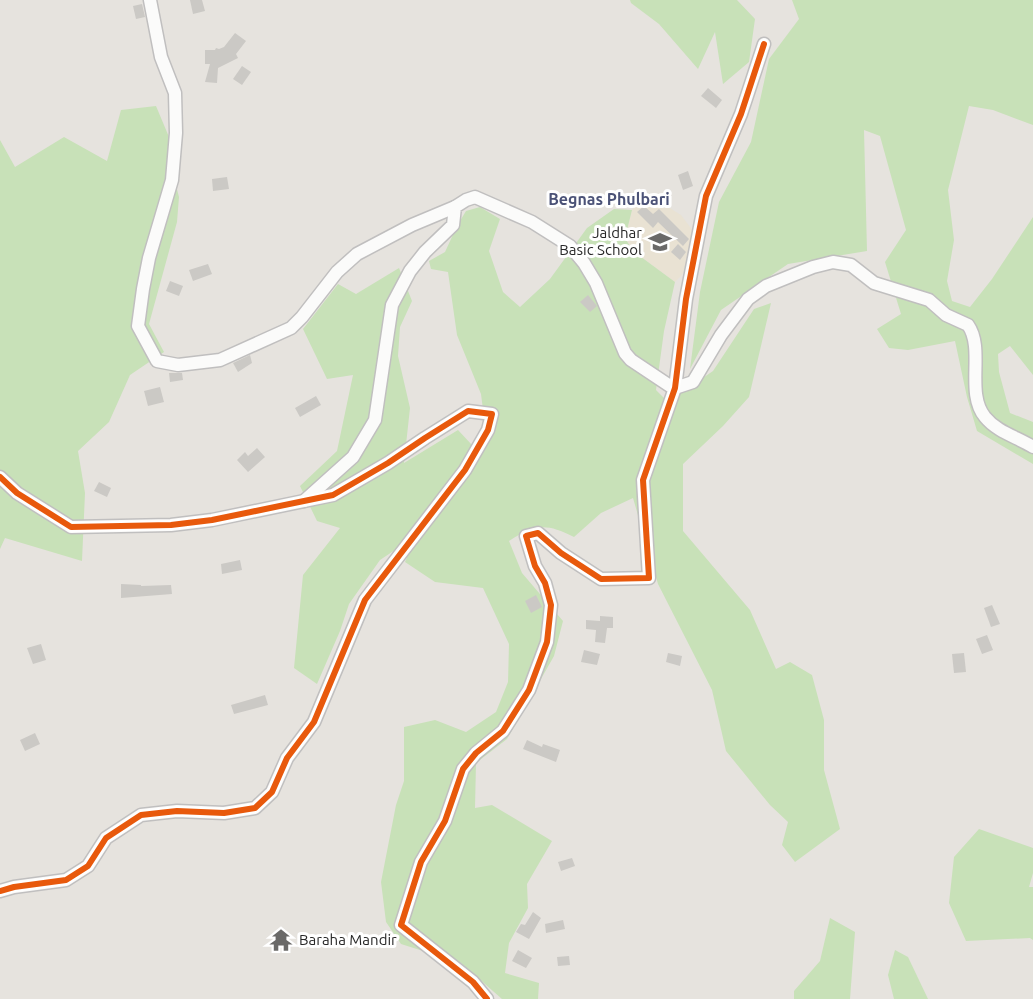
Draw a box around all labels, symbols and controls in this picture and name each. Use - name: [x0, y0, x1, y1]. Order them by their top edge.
- district label: Begnas Phulbari: [548, 190, 670, 208]
- place label: Jaldhar Basic School: [559, 224, 642, 258]
- school or university icon: Jaldhar Basic School: [647, 229, 673, 255]
- temple icon: Baraha Mandir: [268, 927, 294, 953]
- place label: Baraha Mandir: [299, 931, 397, 948]

